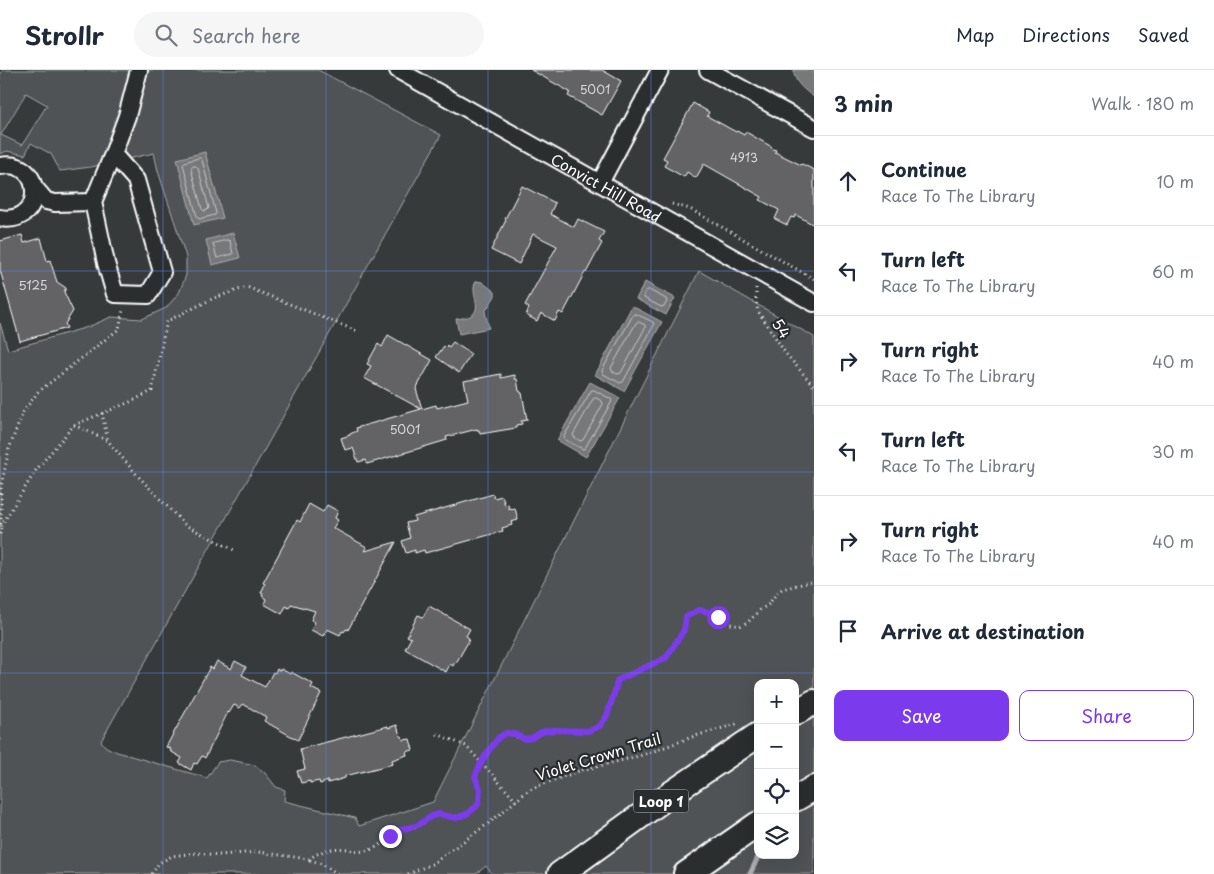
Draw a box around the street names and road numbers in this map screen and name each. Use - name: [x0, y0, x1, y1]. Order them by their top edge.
- street label: Convict Hill Road: [547, 147, 666, 227]
- street label: 54: [767, 314, 797, 343]
- street label: Violet Crown Trail: [532, 726, 664, 786]
- road number: Loop 1: [634, 789, 688, 812]

